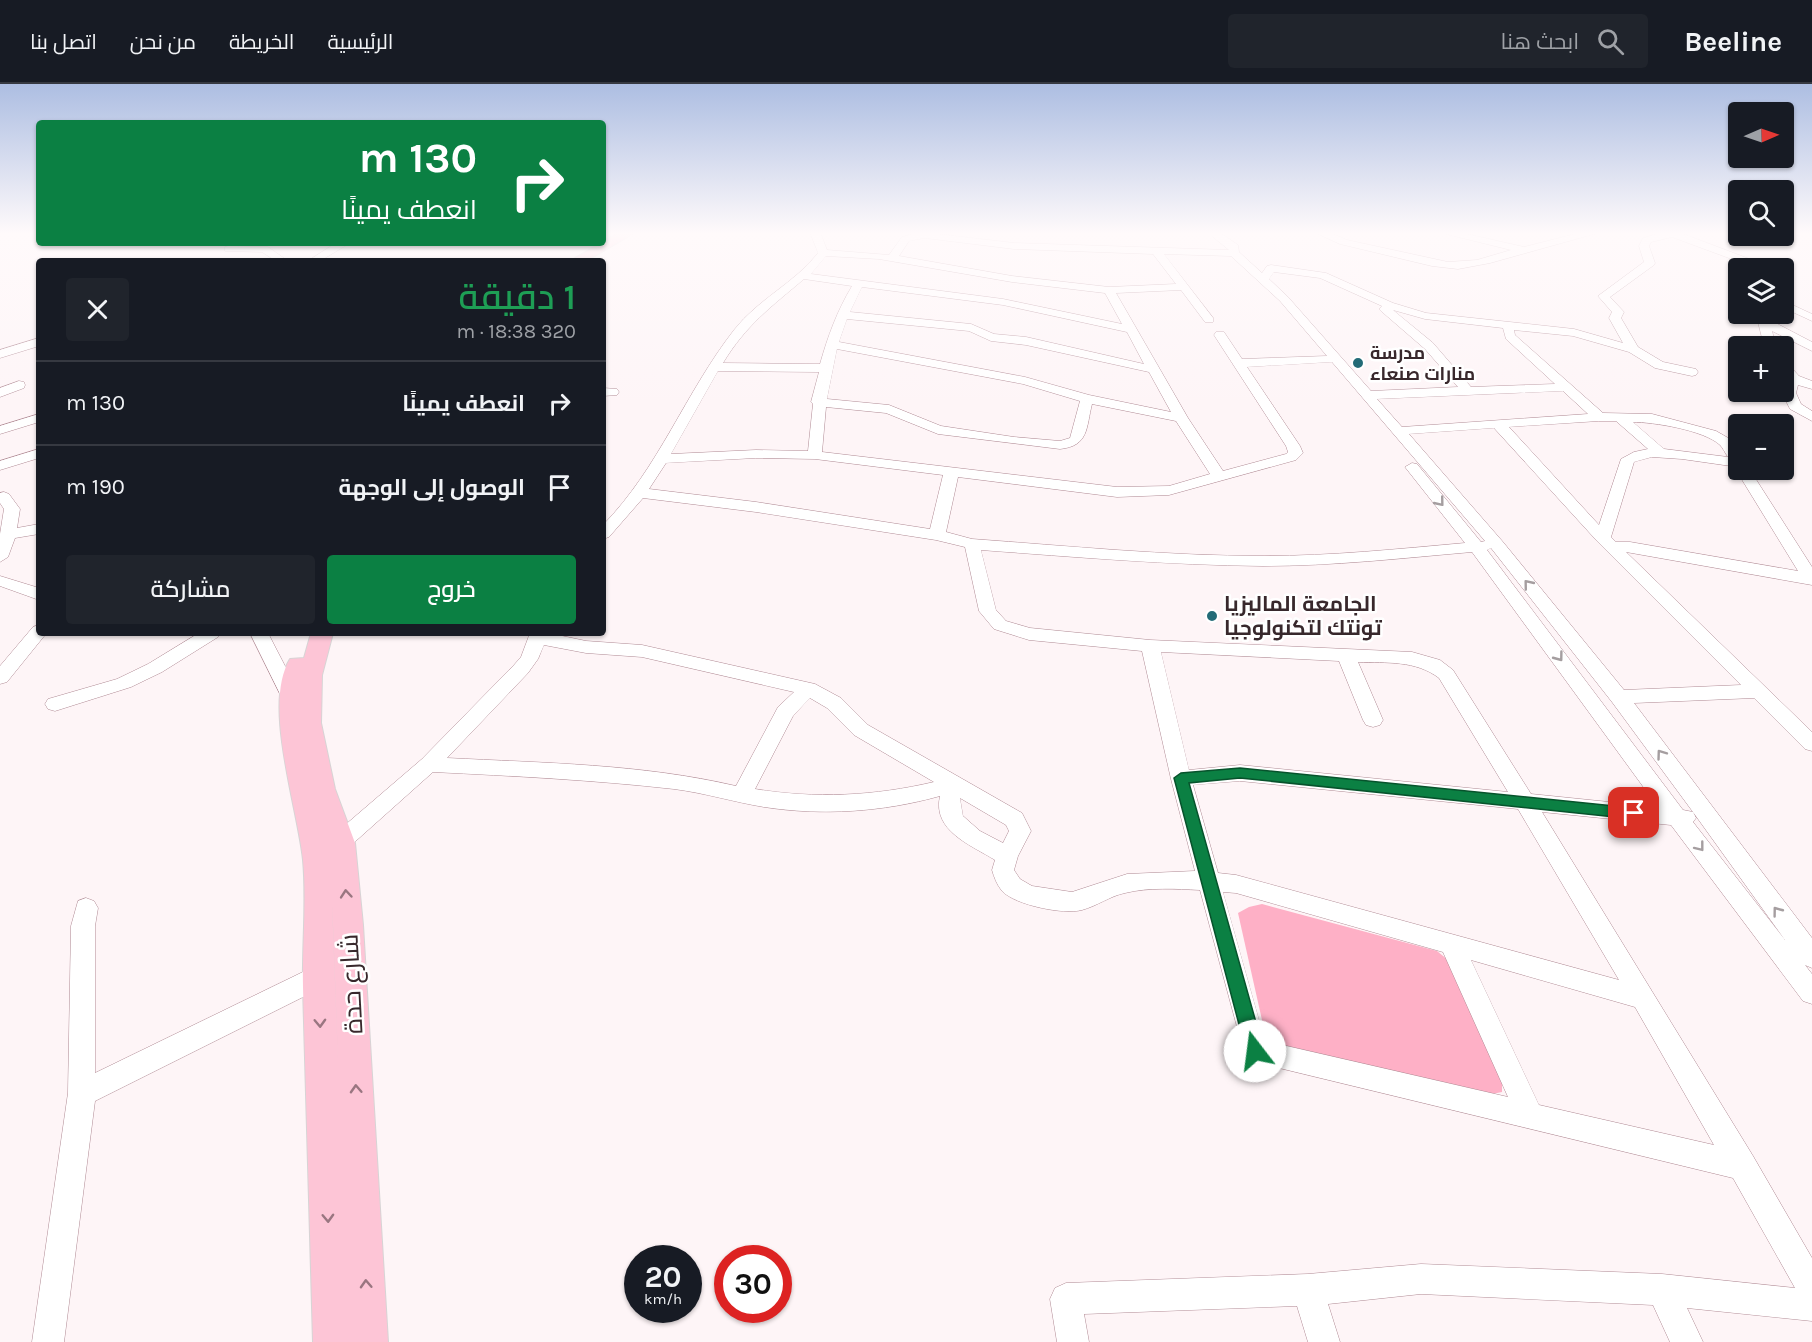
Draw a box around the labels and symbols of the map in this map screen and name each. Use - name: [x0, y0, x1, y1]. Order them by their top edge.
- north arrow: [1728, 102, 1794, 168]
- place label: مدرسة منارات صنعاء: [1370, 342, 1475, 385]
- marker: مدرسة منارات صنعاء: [1351, 356, 1365, 370]
- one-way arrow: [1433, 495, 1444, 506]
- one-way arrow: [1524, 580, 1535, 591]
- place label: الجامعة الماليزيا تونتك لتكنولوجيا: [1224, 592, 1383, 641]
- marker: الجامعة الماليزيا تونتك لتكنولوجيا: [1205, 609, 1219, 623]
- one-way arrow: [1552, 650, 1563, 661]
- one-way arrow: [1657, 750, 1668, 761]
- pin: [1608, 787, 1659, 838]
- one-way arrow: [1693, 840, 1704, 851]
- one-way arrow: [339, 890, 352, 899]
- one-way arrow: [1773, 906, 1784, 917]
- street label: شارع حدة: [333, 933, 371, 1035]
- one-way arrow: [314, 1019, 326, 1028]
- position arrow: [1223, 1019, 1287, 1083]
- one-way arrow: [350, 1084, 363, 1093]
- one-way arrow: [322, 1214, 335, 1223]
- speed limit sign: 30: [714, 1245, 792, 1323]
- one-way arrow: [359, 1279, 372, 1288]

